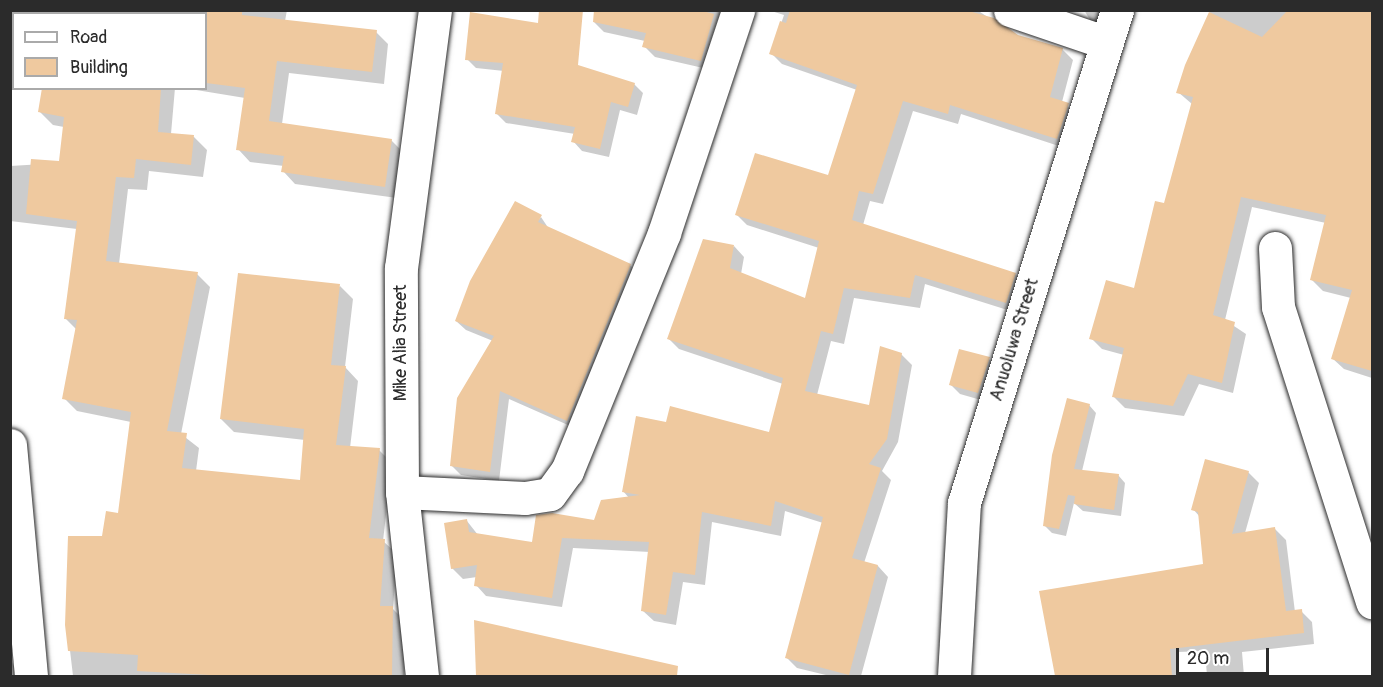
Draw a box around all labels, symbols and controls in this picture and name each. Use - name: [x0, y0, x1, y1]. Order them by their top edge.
- legend: [12, 12, 207, 90]
- text: Road: [70, 26, 107, 49]
- text: Building: [70, 56, 128, 79]
- street label: Anuoluwa Street: [986, 276, 1044, 404]
- street label: Mike Alia Street: [390, 285, 412, 401]
- scale bar: [1179, 636, 1272, 674]
- text: 20 m: [1187, 647, 1229, 670]

